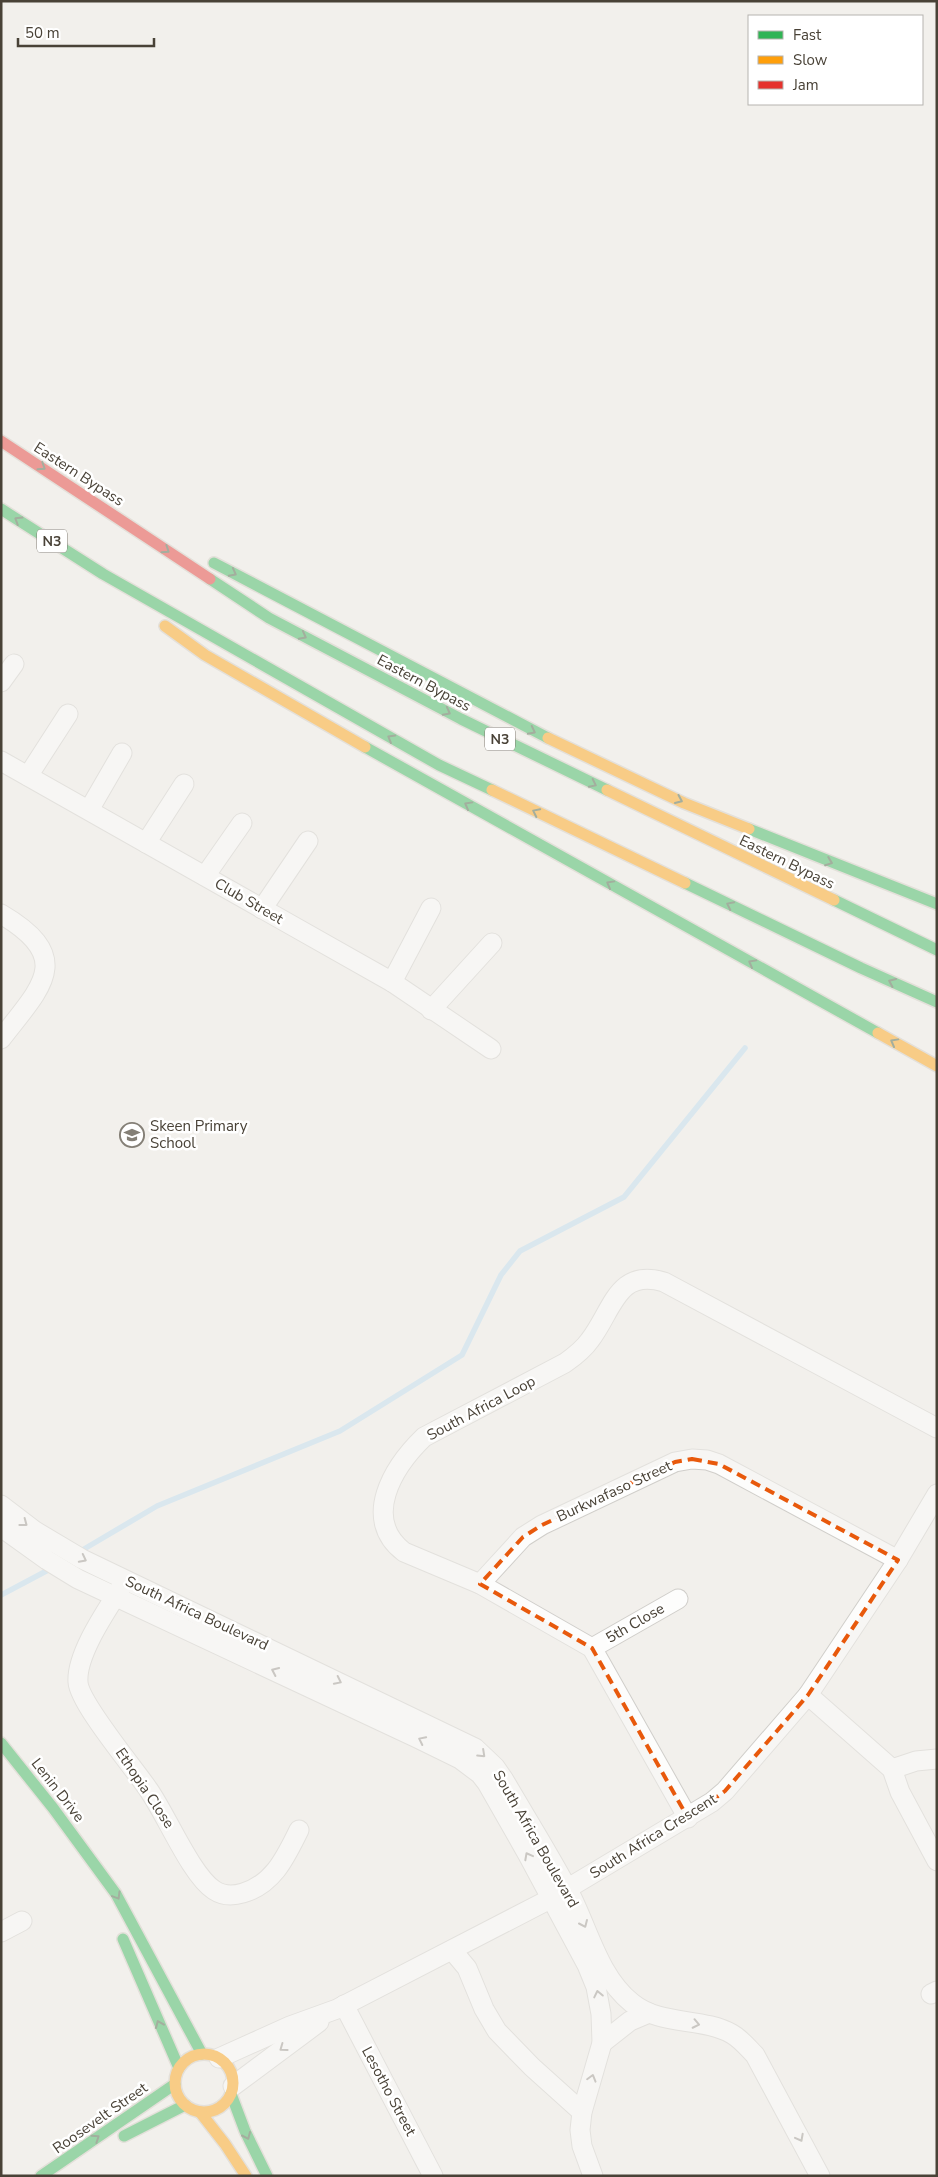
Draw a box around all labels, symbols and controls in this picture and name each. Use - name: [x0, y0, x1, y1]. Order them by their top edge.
- scale bar: [18, 15, 154, 47]
- legend: [748, 15, 923, 105]
- text: 50 m: [25, 23, 60, 43]
- text: Fast: [793, 25, 822, 45]
- text: Slow: [793, 50, 828, 70]
- text: Jam: [792, 75, 819, 95]
- street label: Eastern Bypass: [30, 437, 128, 511]
- one-way arrow: [36, 461, 45, 471]
- one-way arrow: [14, 516, 23, 526]
- road number: N3: [37, 530, 67, 552]
- one-way arrow: [161, 543, 170, 553]
- one-way arrow: [228, 567, 237, 577]
- one-way arrow: [298, 630, 307, 640]
- street label: Eastern Bypass: [374, 650, 474, 716]
- one-way arrow: [442, 706, 451, 716]
- one-way arrow: [527, 725, 536, 735]
- road number: N3: [485, 728, 515, 751]
- one-way arrow: [388, 734, 397, 744]
- one-way arrow: [588, 778, 597, 788]
- one-way arrow: [674, 794, 683, 805]
- one-way arrow: [464, 801, 473, 811]
- one-way arrow: [532, 808, 541, 818]
- street label: Eastern Bypass: [736, 830, 838, 894]
- one-way arrow: [824, 856, 833, 866]
- street label: Club Street: [211, 873, 288, 929]
- one-way arrow: [606, 880, 615, 890]
- one-way arrow: [726, 901, 735, 911]
- one-way arrow: [748, 959, 757, 969]
- one-way arrow: [888, 978, 897, 988]
- one-way arrow: [891, 1038, 900, 1048]
- place label: Skeen Primary School: [150, 1116, 248, 1153]
- school or university icon: Skeen Primary School: [119, 1122, 145, 1148]
- street label: South Africa Loop: [423, 1371, 539, 1445]
- street label: Burkwafaso Street: [553, 1455, 675, 1526]
- one-way arrow: [18, 1517, 27, 1526]
- one-way arrow: [78, 1553, 87, 1563]
- street label: South Africa Boulevard: [122, 1571, 272, 1655]
- street label: 5th Close: [602, 1598, 668, 1648]
- one-way arrow: [271, 1667, 280, 1678]
- one-way arrow: [333, 1674, 342, 1685]
- one-way arrow: [418, 1736, 427, 1747]
- street label: Ethopia Close: [111, 1744, 179, 1832]
- one-way arrow: [477, 1748, 486, 1757]
- street label: Lenin Drive: [27, 1754, 89, 1826]
- street label: South Africa Boulevard: [488, 1767, 584, 1911]
- street label: South Africa Crescent: [586, 1788, 721, 1883]
- one-way arrow: [524, 1852, 534, 1861]
- one-way arrow: [111, 1890, 121, 1899]
- one-way arrow: [577, 1919, 588, 1928]
- one-way arrow: [593, 1990, 603, 1999]
- one-way arrow: [692, 2018, 701, 2029]
- one-way arrow: [154, 2020, 165, 2029]
- one-way arrow: [280, 2043, 289, 2051]
- street label: Lesotho Street: [357, 2043, 421, 2140]
- one-way arrow: [586, 2075, 596, 2083]
- street label: Roosevelt Street: [49, 2077, 152, 2158]
- one-way arrow: [241, 2131, 252, 2140]
- one-way arrow: [794, 2133, 804, 2142]
- one-way arrow: [90, 2135, 100, 2144]

